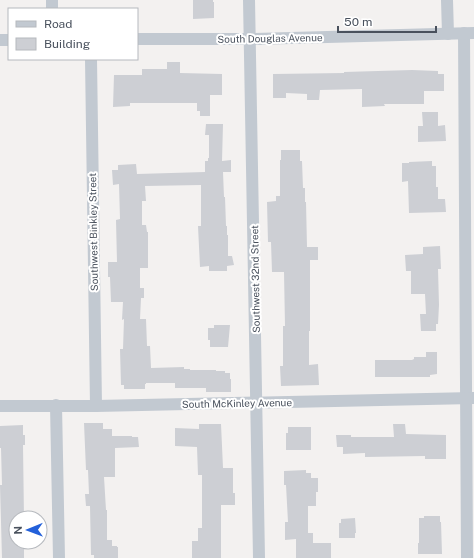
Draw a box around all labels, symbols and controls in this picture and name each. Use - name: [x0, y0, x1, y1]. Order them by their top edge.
- legend: [8, 8, 138, 60]
- scale bar: [338, 8, 436, 34]
- text: 50 m: [344, 15, 372, 29]
- text: Road: [44, 17, 72, 31]
- street label: South Douglas Avenue: [217, 31, 323, 45]
- text: Building: [44, 37, 90, 51]
- street label: Southwest Binkley Street: [86, 173, 100, 291]
- street label: Southwest 32nd Street: [248, 225, 262, 333]
- street label: South McKinley Avenue: [182, 396, 292, 410]
- north arrow: [8, 510, 48, 550]
- text: N: [12, 526, 24, 535]

